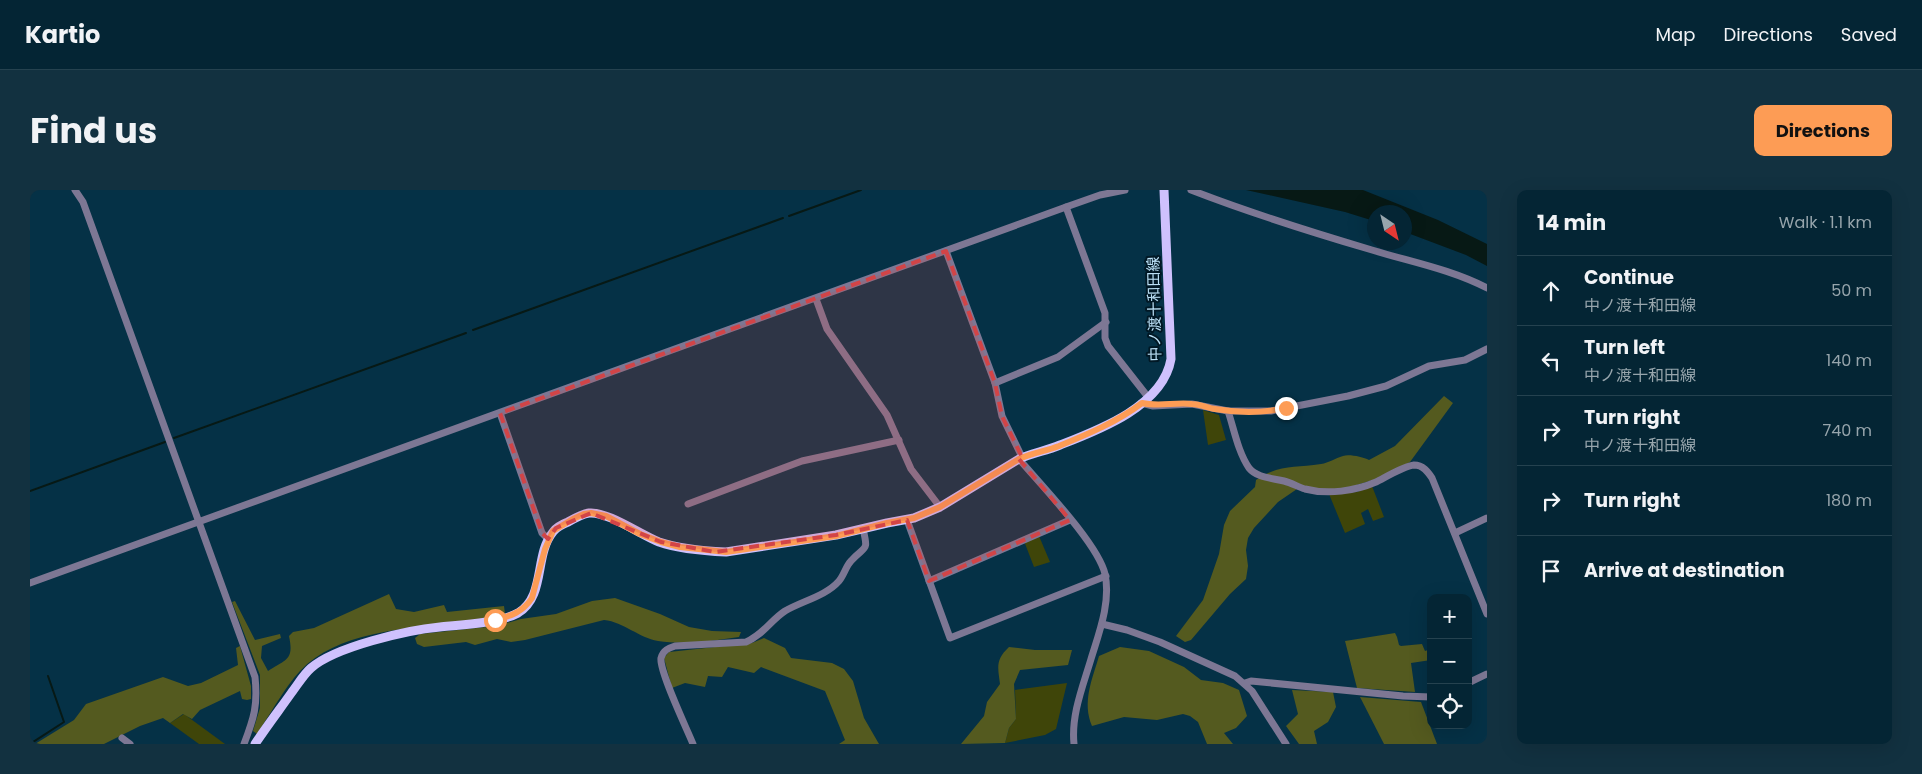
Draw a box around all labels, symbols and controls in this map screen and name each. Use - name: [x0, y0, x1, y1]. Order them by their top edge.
- text: Kartio: [25, 18, 100, 51]
- text: Map: [1656, 22, 1695, 47]
- text: Directions: [1723, 22, 1813, 47]
- text: Saved: [1841, 22, 1897, 47]
- button: Directions: [1754, 105, 1892, 156]
- text: Find us: [30, 106, 157, 155]
- north arrow: [1367, 205, 1412, 250]
- text: 14 min: [1537, 208, 1606, 237]
- text: Walk · 1.1 km: [1779, 211, 1872, 234]
- street label: 中ノ渡十和田線: [1143, 256, 1165, 362]
- text: Continue: [1584, 264, 1674, 291]
- icon: ahead: [1537, 277, 1565, 305]
- text: 50 m: [1831, 279, 1872, 302]
- text: 中ノ渡十和田線: [1584, 294, 1696, 317]
- text: Turn left: [1584, 334, 1665, 361]
- icon: left: [1537, 347, 1565, 375]
- text: 140 m: [1826, 349, 1872, 372]
- text: 中ノ渡十和田線: [1584, 364, 1696, 387]
- route end: [1275, 397, 1298, 420]
- text: Turn right: [1584, 404, 1680, 431]
- icon: right: [1537, 417, 1565, 445]
- text: 740 m: [1822, 419, 1872, 442]
- text: 中ノ渡十和田線: [1584, 434, 1696, 457]
- icon: right: [1537, 487, 1565, 515]
- text: Turn right: [1584, 487, 1680, 514]
- text: 180 m: [1826, 489, 1872, 512]
- icon: arrive: [1537, 557, 1565, 585]
- text: Arrive at destination: [1584, 557, 1785, 584]
- map controls: [1427, 594, 1472, 729]
- button: +: [1427, 594, 1472, 639]
- route start: [484, 609, 507, 632]
- button: −: [1427, 639, 1472, 684]
- button: locate: [1427, 684, 1472, 729]

